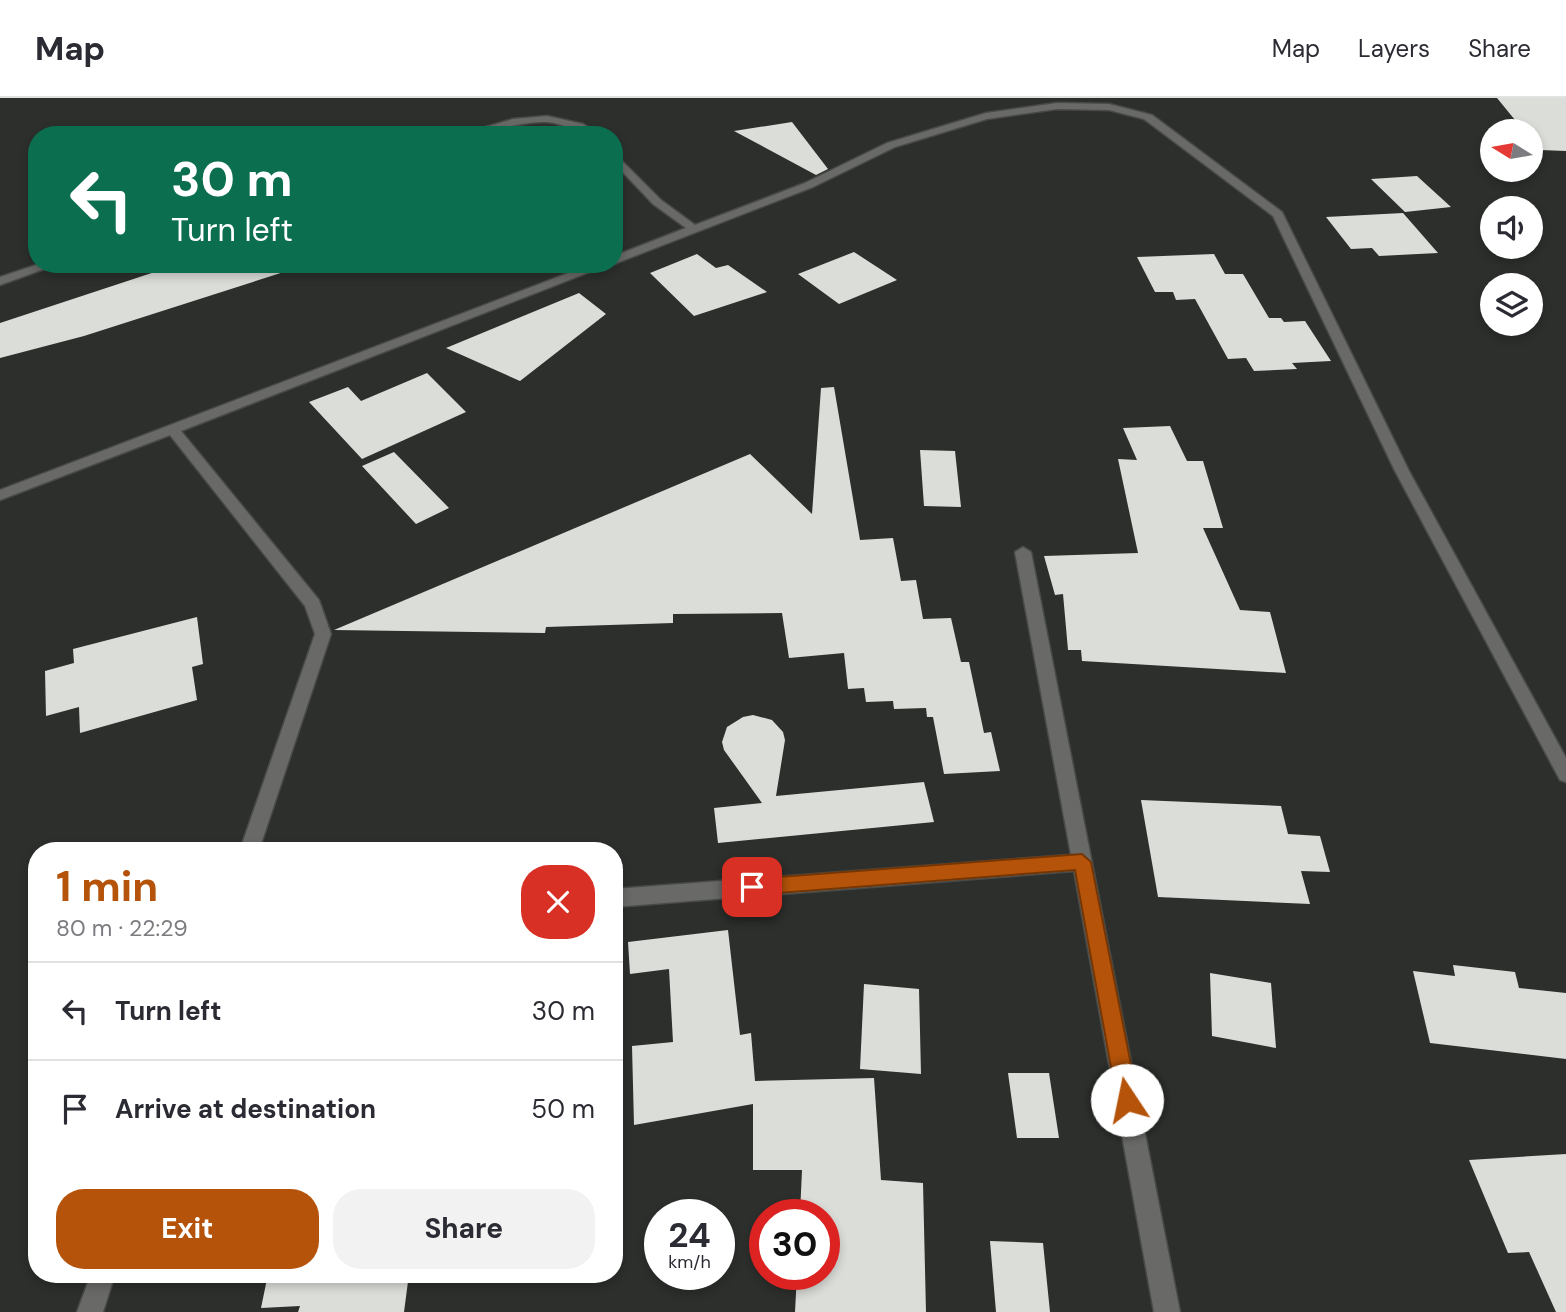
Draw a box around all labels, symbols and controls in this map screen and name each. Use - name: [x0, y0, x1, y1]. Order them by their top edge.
- text: Map: [35, 27, 105, 70]
- text: Map: [1272, 33, 1320, 64]
- text: Layers: [1358, 33, 1430, 64]
- text: Share: [1468, 33, 1531, 64]
- north arrow: [1480, 119, 1544, 182]
- map controls: [1480, 119, 1543, 336]
- text: 30 m: [171, 147, 293, 211]
- icon: left: [56, 154, 147, 245]
- button: sound: [1480, 196, 1543, 259]
- text: Turn left: [171, 209, 293, 251]
- button: layers: [1480, 273, 1543, 336]
- pin: [722, 857, 782, 917]
- text: 1 min: [56, 859, 158, 914]
- button: close: [521, 865, 595, 939]
- icon: arrive: [733, 868, 771, 906]
- text: 80 m · 22:29: [56, 913, 188, 943]
- icon: left: [56, 992, 94, 1030]
- text: Turn left: [115, 994, 222, 1028]
- text: 30 m: [532, 994, 595, 1028]
- position arrow: [1090, 1063, 1164, 1137]
- icon: arrive: [56, 1090, 94, 1128]
- text: Arrive at destination: [115, 1092, 376, 1126]
- text: 50 m: [531, 1092, 595, 1126]
- button: Exit: [56, 1189, 319, 1269]
- button: Share: [333, 1189, 595, 1269]
- speed limit sign: 30: [749, 1199, 840, 1290]
- text: 24: [668, 1212, 711, 1258]
- text: km/h: [668, 1250, 711, 1274]

